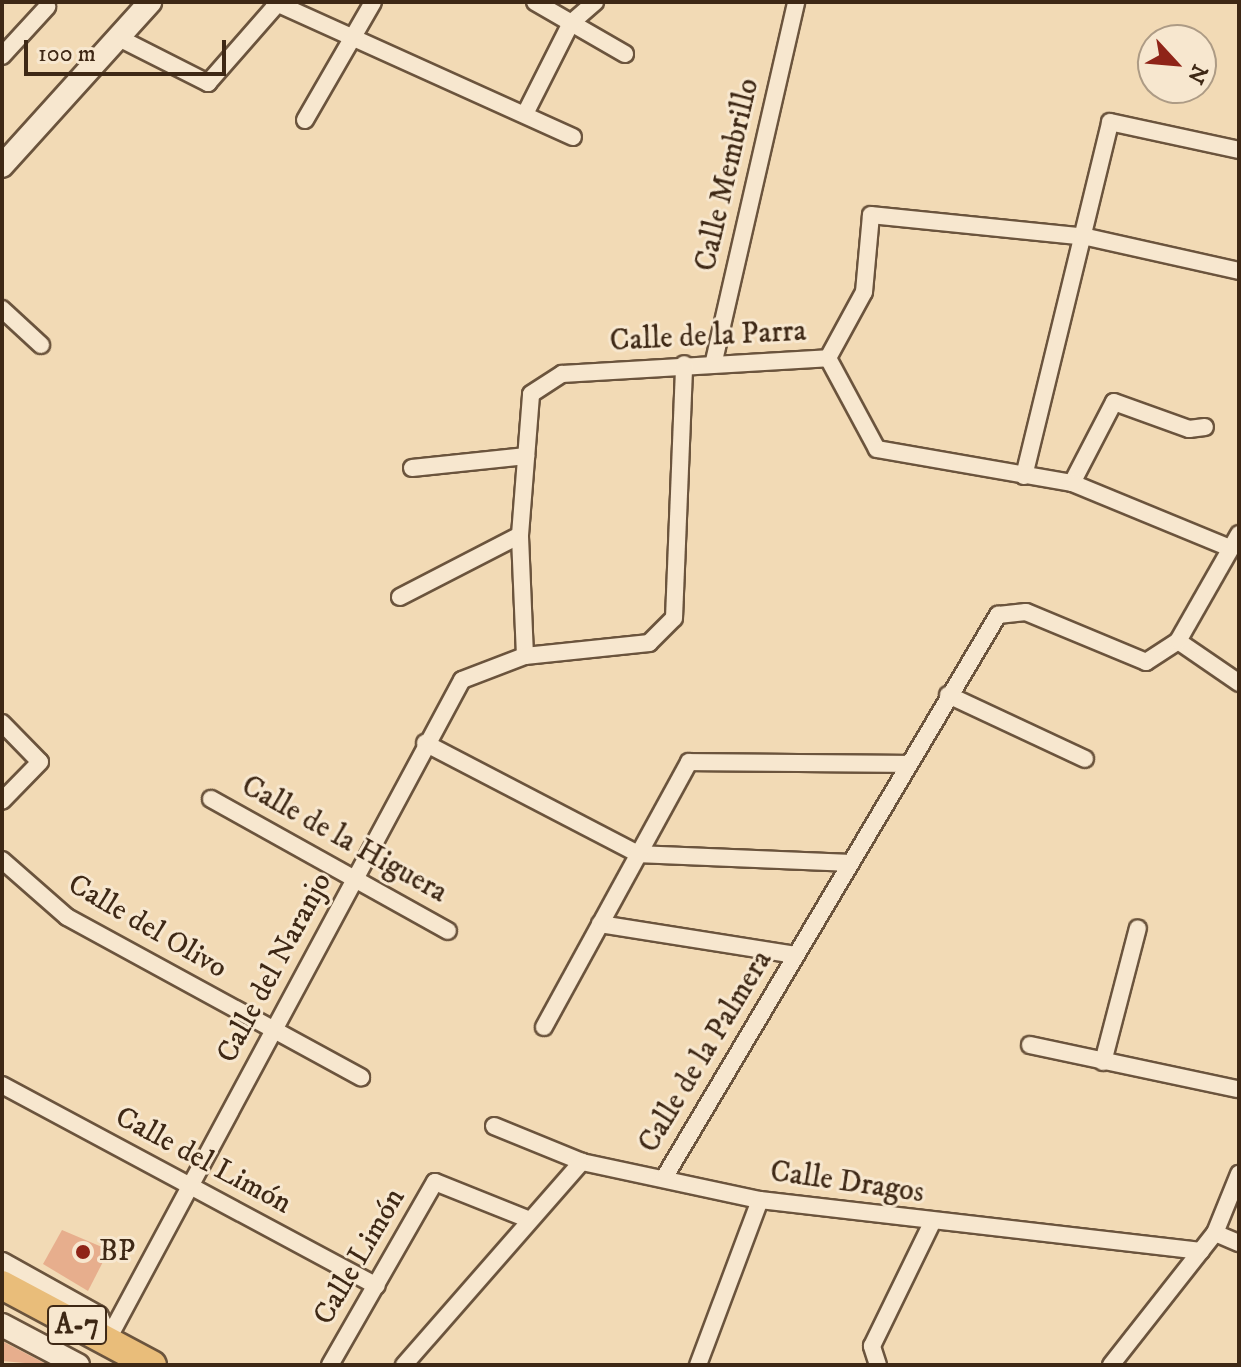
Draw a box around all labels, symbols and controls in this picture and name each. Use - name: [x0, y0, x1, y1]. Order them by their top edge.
- scale bar: [28, 24, 230, 74]
- north arrow: [1137, 24, 1217, 104]
- text: 100 m: [38, 39, 96, 69]
- text: N: [1181, 60, 1213, 88]
- street label: Calle Membrillo: [688, 75, 768, 275]
- street label: Calle de la Parra: [609, 314, 807, 360]
- street label: Calle de la Higuera: [235, 769, 453, 911]
- street label: Calle del Olivo: [61, 867, 233, 987]
- street label: Calle del Naranjo: [210, 867, 340, 1069]
- street label: Calle de la Palmera: [631, 944, 781, 1160]
- street label: Calle del Limón: [109, 1099, 297, 1223]
- street label: Calle Dragos: [768, 1154, 926, 1212]
- street label: Calle Limón: [307, 1182, 413, 1332]
- place label: BP: [99, 1234, 135, 1270]
- marker: BP: [74, 1243, 92, 1261]
- road number: A-7: [47, 1301, 107, 1349]

